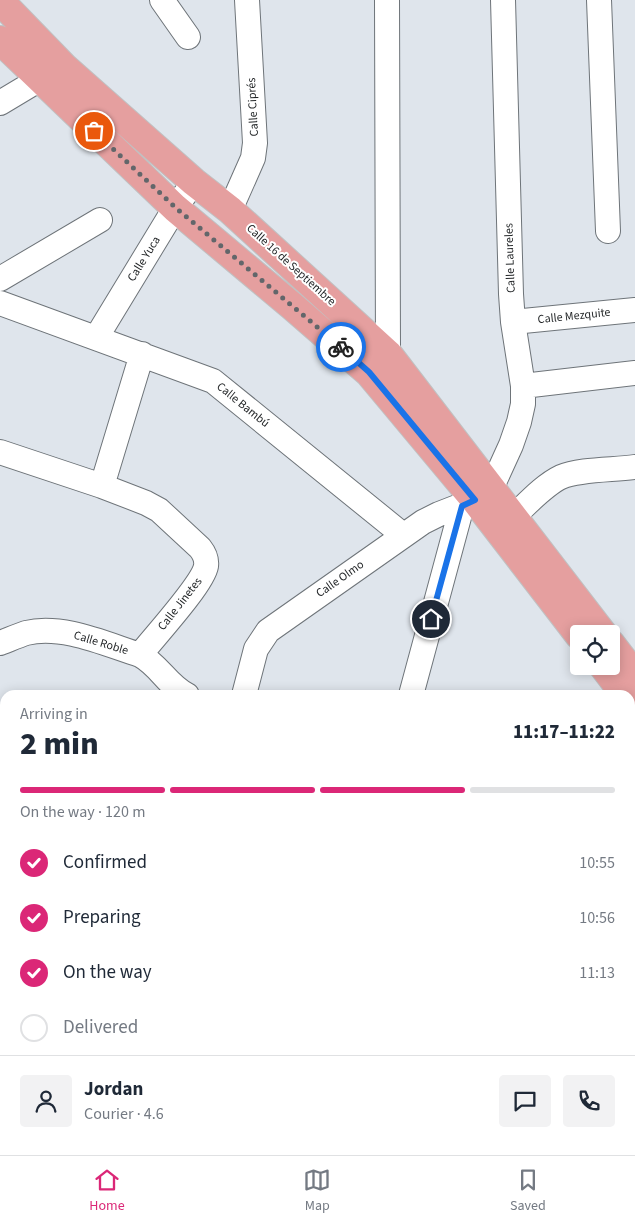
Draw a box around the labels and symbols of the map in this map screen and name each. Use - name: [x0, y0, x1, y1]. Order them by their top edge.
- street label: Calle Ciprés: [243, 77, 263, 137]
- pin: [73, 110, 115, 152]
- street label: Calle 16 de Septiembre: [243, 220, 339, 310]
- street label: Calle Laureles: [500, 223, 520, 293]
- street label: Calle Yuca: [123, 233, 165, 285]
- street label: Calle Mezquite: [537, 304, 611, 328]
- courier: [316, 322, 366, 372]
- street label: Calle Bambú: [213, 378, 273, 432]
- street label: Calle Olmo: [313, 556, 367, 602]
- street label: Calle Jinetes: [154, 574, 206, 634]
- pin: [410, 598, 452, 640]
- street label: Calle Roble: [72, 627, 130, 659]

